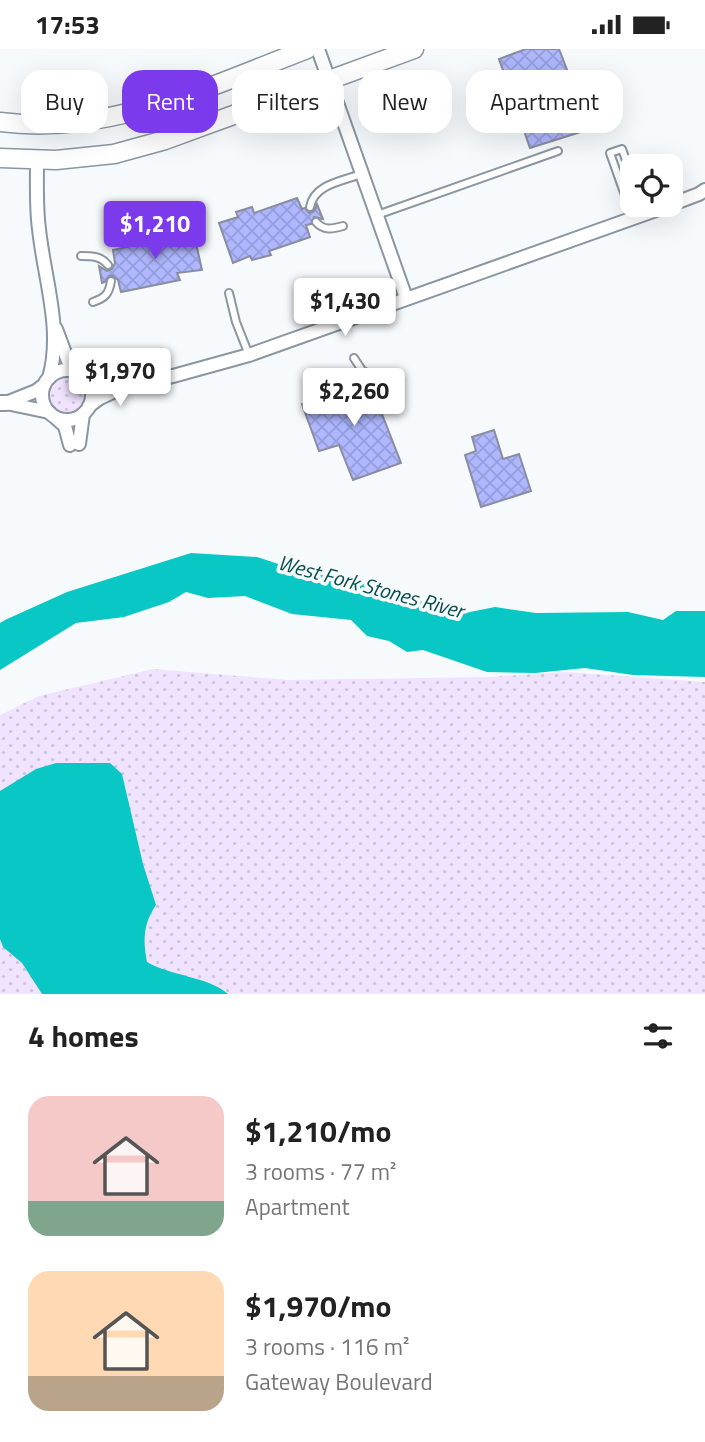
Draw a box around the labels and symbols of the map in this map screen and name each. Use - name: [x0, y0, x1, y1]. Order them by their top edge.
- pin: $1,210: [98, 201, 212, 261]
- pin: $1,430: [288, 279, 402, 338]
- pin: $1,970: [63, 349, 177, 408]
- pin: $2,260: [297, 369, 411, 428]
- water label: West Fork Stones River: [275, 546, 470, 627]

